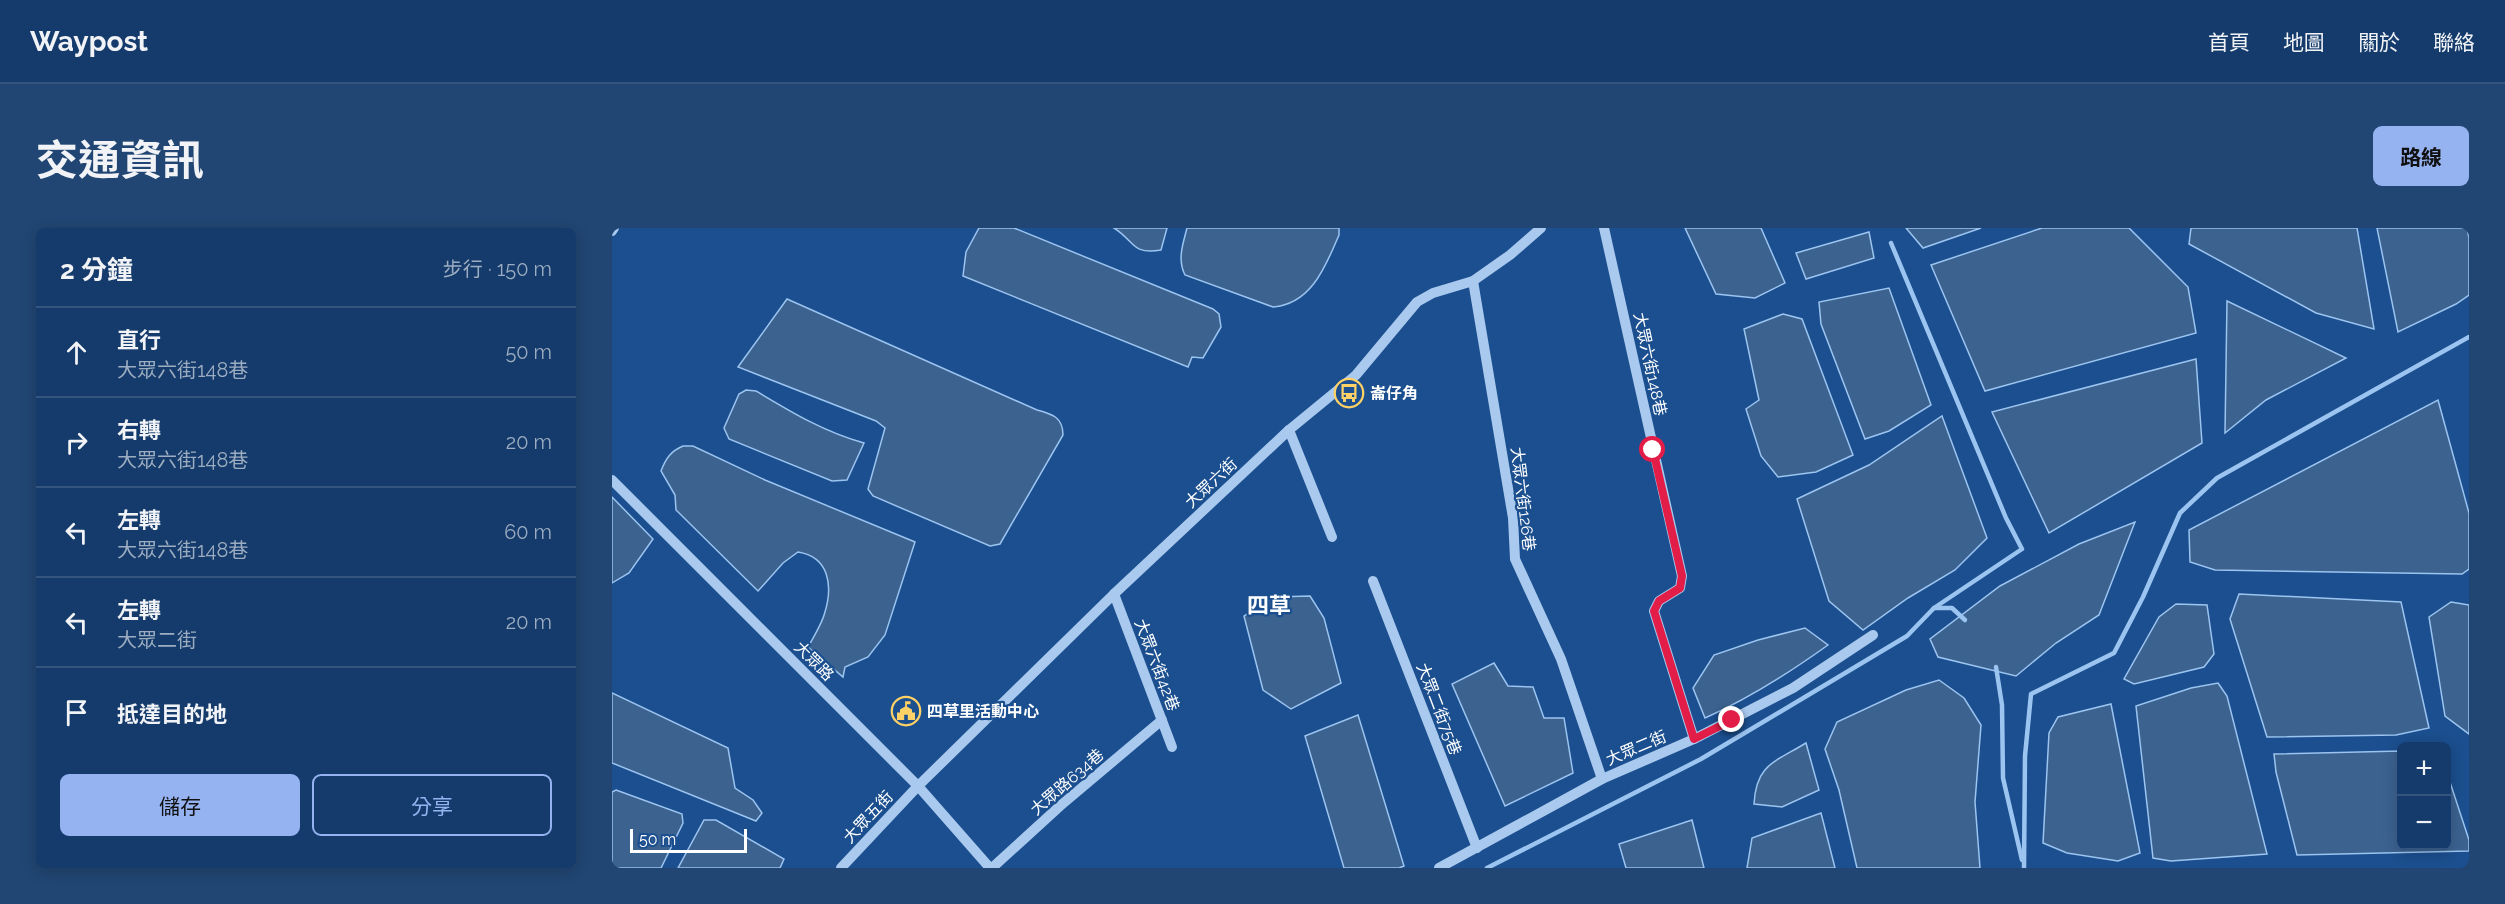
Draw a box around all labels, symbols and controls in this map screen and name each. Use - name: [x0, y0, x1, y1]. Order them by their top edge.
- text: Waypost: [30, 25, 148, 58]
- text: 首頁: [2208, 30, 2250, 55]
- text: 地圖: [2283, 30, 2325, 55]
- text: 關於: [2358, 30, 2400, 55]
- text: 聯絡: [2433, 30, 2475, 55]
- button: 路線: [2373, 126, 2469, 186]
- text: 交通資訊: [36, 136, 204, 185]
- text: 2 分鐘: [60, 255, 133, 285]
- text: 步行 · 150 m: [443, 257, 552, 281]
- street label: 大眾六街148巷: [1630, 311, 1670, 417]
- text: 直行: [117, 327, 161, 353]
- icon: ahead: [60, 336, 93, 369]
- text: 50 m: [505, 340, 552, 364]
- text: 大眾六街148巷: [117, 358, 248, 382]
- bus stop icon: 崙仔角: [1333, 377, 1365, 409]
- place label: 崙仔角: [1370, 384, 1418, 403]
- text: 右轉: [117, 417, 161, 443]
- icon: right: [60, 426, 93, 459]
- text: 20 m: [506, 430, 552, 454]
- route start: [1639, 436, 1665, 462]
- street label: 大眾六街126巷: [1507, 446, 1539, 552]
- text: 大眾六街148巷: [117, 448, 248, 472]
- street label: 大眾六街: [1181, 454, 1241, 512]
- text: 左轉: [117, 507, 161, 533]
- icon: left: [60, 516, 93, 549]
- text: 60 m: [504, 520, 552, 544]
- text: 大眾六街148巷: [117, 538, 248, 562]
- district label: 四草: [1247, 592, 1291, 618]
- text: 左轉: [117, 597, 161, 623]
- icon: left: [60, 606, 93, 639]
- text: 20 m: [506, 610, 552, 634]
- street label: 大眾六街42巷: [1131, 616, 1183, 714]
- text: 大眾二街: [117, 628, 197, 652]
- street label: 大眾路: [790, 637, 838, 685]
- street label: 大眾二街75巷: [1413, 660, 1465, 758]
- public building icon: 四草里活動中心: [890, 695, 922, 727]
- icon: arrive: [60, 696, 93, 729]
- text: 抵達目的地: [117, 701, 227, 727]
- place label: 四草里活動中心: [927, 702, 1039, 721]
- route end: [1718, 706, 1744, 732]
- street label: 大眾二街: [1603, 727, 1669, 769]
- map controls: [2397, 742, 2451, 850]
- button: +: [2397, 742, 2451, 796]
- street label: 大眾路634巷: [1026, 745, 1108, 819]
- button: 儲存: [60, 774, 300, 836]
- button: 分享: [312, 774, 552, 836]
- street label: 大眾五街: [839, 787, 897, 847]
- button: −: [2397, 796, 2451, 850]
- scale bar: [630, 826, 747, 854]
- text: 50 m: [639, 830, 676, 849]

